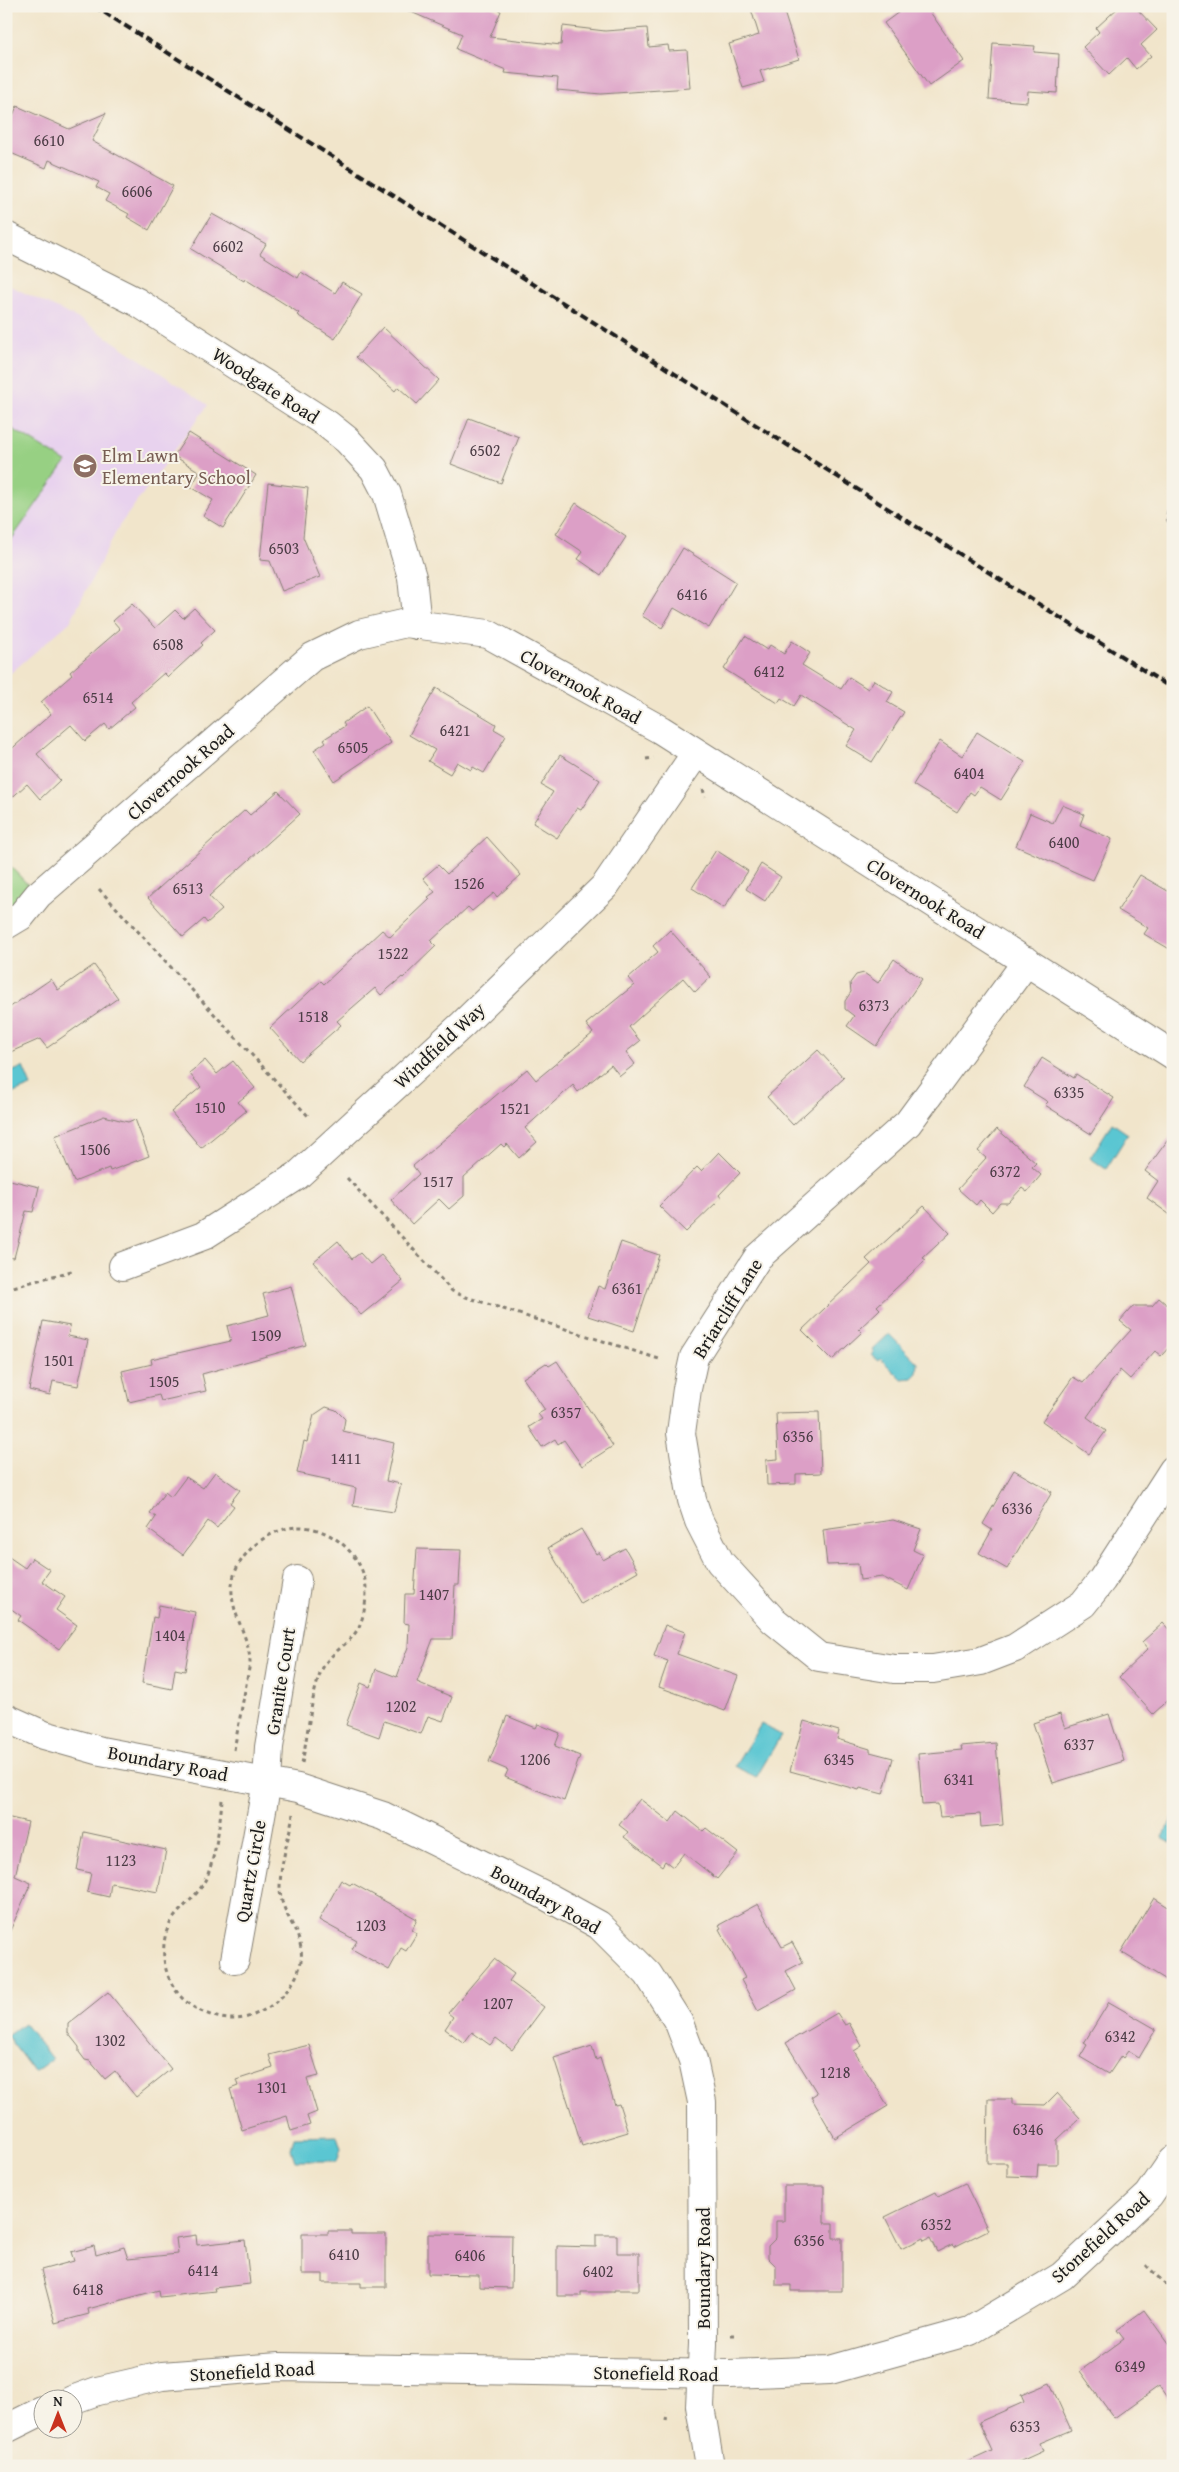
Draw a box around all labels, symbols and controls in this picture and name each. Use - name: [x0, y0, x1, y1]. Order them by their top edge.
- house number: 6610: [34, 128, 65, 152]
- house number: 6606: [122, 179, 153, 203]
- house number: 6602: [213, 234, 243, 258]
- street label: Woodgate Road: [207, 340, 326, 431]
- house number: 6502: [470, 438, 500, 462]
- place label: Elm Lawn Elementary School: [102, 441, 251, 491]
- school or university icon: Elm Lawn Elementary School: [72, 453, 98, 479]
- house number: 6503: [269, 536, 299, 560]
- house number: 6416: [677, 582, 708, 606]
- house number: 6508: [153, 632, 184, 656]
- street label: Clovernook Road: [515, 641, 647, 731]
- house number: 6412: [754, 659, 784, 683]
- house number: 6514: [83, 685, 114, 709]
- street label: Clovernook Road: [120, 717, 241, 827]
- house number: 6421: [440, 718, 470, 742]
- house number: 6505: [338, 735, 368, 759]
- house number: 6404: [954, 761, 985, 785]
- house number: 6400: [1049, 830, 1080, 854]
- street label: Clovernook Road: [862, 851, 991, 946]
- house number: 1526: [454, 871, 485, 895]
- house number: 6513: [173, 876, 203, 900]
- house number: 1522: [378, 941, 408, 965]
- house number: 6373: [859, 993, 889, 1017]
- street label: Windfield Way: [387, 995, 491, 1095]
- house number: 1518: [298, 1004, 329, 1028]
- house number: 6335: [1054, 1080, 1084, 1104]
- house number: 1510: [195, 1095, 226, 1119]
- house number: 1521: [500, 1096, 530, 1120]
- house number: 1506: [80, 1137, 111, 1161]
- house number: 6372: [990, 1159, 1020, 1183]
- house number: 1517: [423, 1169, 454, 1193]
- street label: Briarcliff Lane: [685, 1252, 769, 1364]
- house number: 6361: [612, 1276, 642, 1300]
- house number: 1509: [251, 1323, 282, 1347]
- house number: 1501: [44, 1348, 74, 1372]
- house number: 1505: [149, 1369, 179, 1393]
- house number: 6357: [551, 1400, 582, 1424]
- house number: 6356: [783, 1424, 814, 1448]
- house number: 1411: [331, 1446, 361, 1470]
- house number: 6336: [1002, 1496, 1033, 1520]
- house number: 1407: [419, 1582, 450, 1606]
- house number: 1404: [155, 1623, 186, 1647]
- street label: Granite Court: [258, 1625, 302, 1737]
- house number: 1202: [386, 1694, 416, 1718]
- house number: 6337: [1064, 1732, 1095, 1756]
- street label: Boundary Road: [106, 1738, 231, 1789]
- house number: 1206: [520, 1747, 551, 1771]
- house number: 6345: [824, 1747, 854, 1771]
- house number: 6341: [944, 1767, 974, 1791]
- street label: Quartz Circle: [227, 1818, 273, 1924]
- house number: 1123: [106, 1848, 136, 1872]
- street label: Boundary Road: [486, 1857, 607, 1941]
- house number: 1203: [356, 1913, 386, 1937]
- house number: 1207: [483, 1991, 514, 2015]
- house number: 6342: [1105, 2024, 1135, 2048]
- house number: 1302: [95, 2028, 125, 2052]
- house number: 1218: [820, 2060, 851, 2084]
- house number: 1301: [257, 2075, 287, 2099]
- house number: 6346: [1013, 2117, 1044, 2141]
- street label: Stonefield Road: [1044, 2184, 1156, 2289]
- street label: Boundary Road: [689, 2206, 717, 2329]
- house number: 6352: [921, 2212, 951, 2236]
- house number: 6356: [794, 2228, 825, 2252]
- house number: 6410: [329, 2242, 360, 2266]
- house number: 6406: [455, 2243, 486, 2267]
- house number: 6414: [188, 2258, 219, 2282]
- house number: 6402: [583, 2259, 613, 2283]
- house number: 6418: [73, 2277, 104, 2301]
- street label: Stonefield Road: [189, 2354, 316, 2388]
- house number: 6349: [1115, 2354, 1146, 2378]
- street label: Stonefield Road: [593, 2358, 720, 2388]
- north arrow: [32, 2390, 82, 2440]
- text: N: [53, 2391, 63, 2411]
- house number: 6353: [1010, 2414, 1040, 2438]

